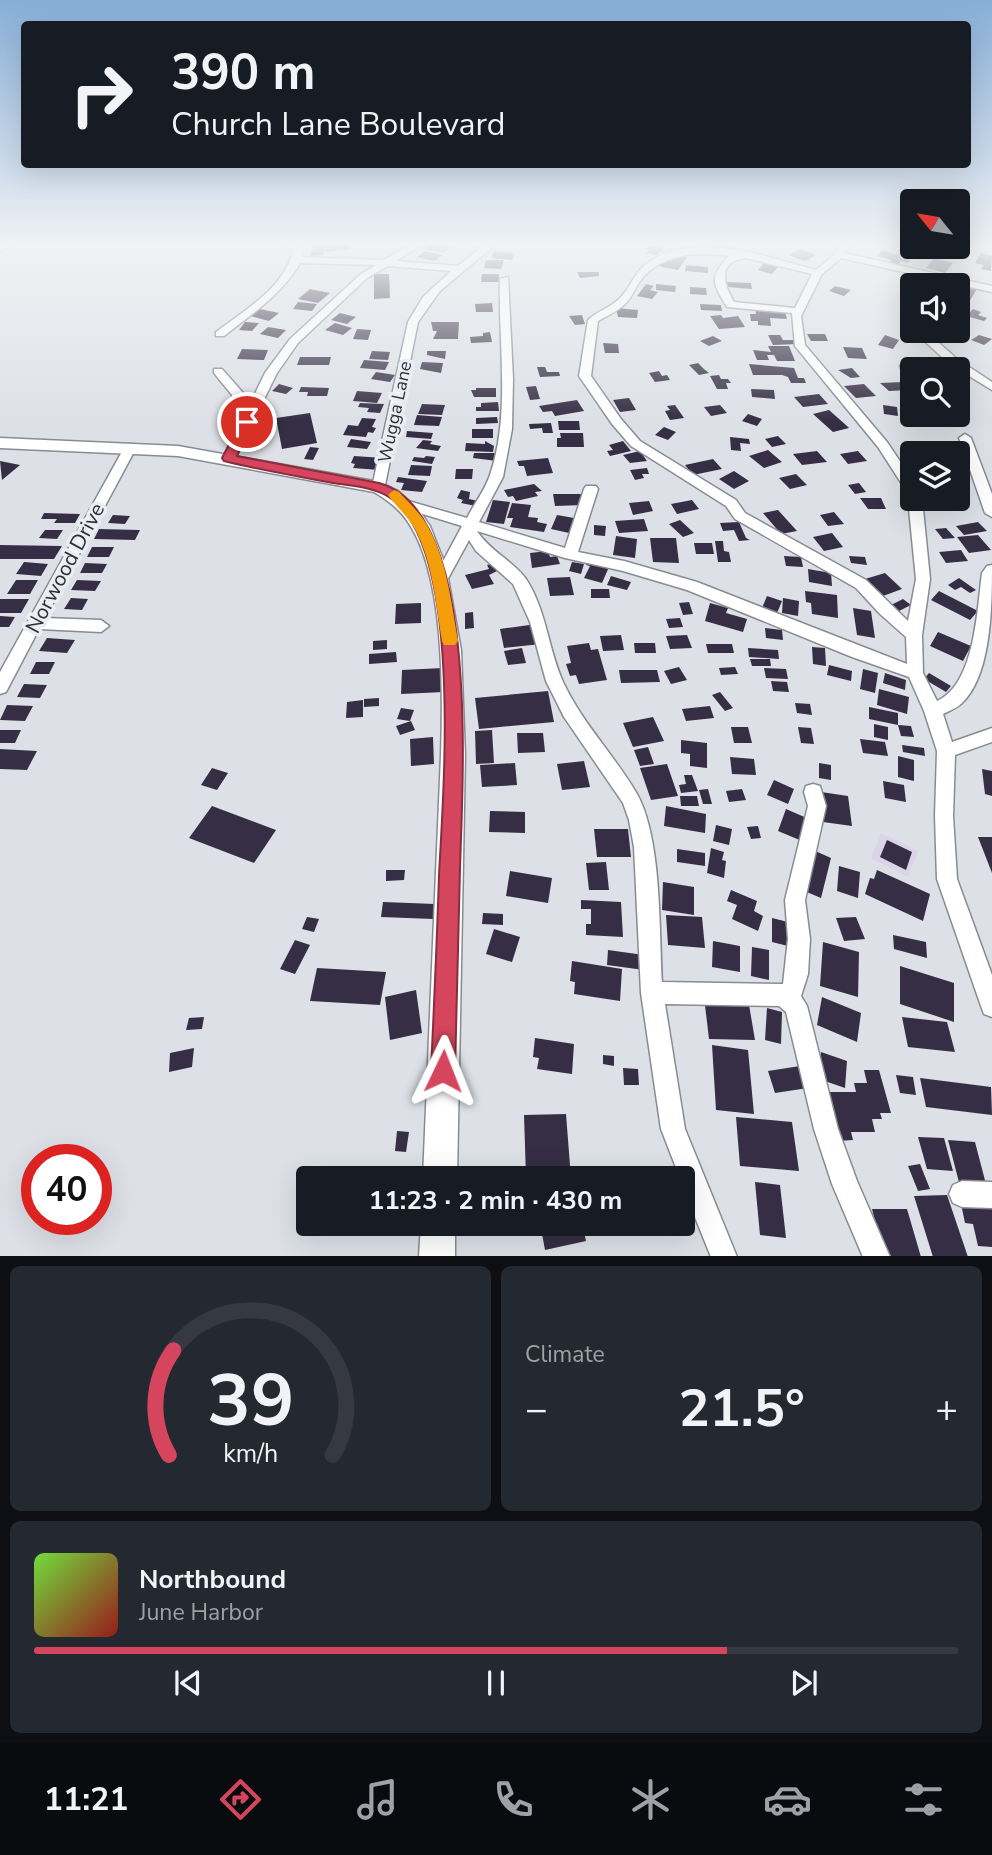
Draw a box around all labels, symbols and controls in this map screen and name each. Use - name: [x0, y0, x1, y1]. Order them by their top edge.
- text: 390 m: [171, 39, 315, 106]
- icon: right: [56, 49, 147, 140]
- text: Church Lane Boulevard: [171, 103, 505, 146]
- north arrow: [900, 189, 970, 259]
- map controls: [900, 189, 970, 511]
- button: sound: [900, 273, 970, 343]
- button: search: [900, 357, 970, 427]
- street label: Wugga Lane: [373, 359, 417, 465]
- pin: [217, 392, 277, 452]
- icon: arrive: [228, 403, 266, 441]
- button: layers: [900, 441, 970, 511]
- street label: Norwood Drive: [19, 498, 111, 638]
- position arrow: [406, 1034, 480, 1108]
- speed limit sign: 40: [21, 1144, 112, 1235]
- text: 11:23 · 2 min · 430 m: [369, 1183, 622, 1218]
- text: Climate: [525, 1339, 605, 1370]
- text: 39: [207, 1351, 294, 1451]
- text: 21.5°: [678, 1373, 805, 1444]
- text: −: [525, 1384, 548, 1435]
- text: +: [935, 1384, 958, 1435]
- text: km/h: [223, 1436, 278, 1470]
- text: Northbound: [139, 1562, 286, 1597]
- text: June Harbor: [139, 1597, 263, 1628]
- icon: previous: [169, 1664, 207, 1702]
- icon: pause: [477, 1664, 515, 1702]
- icon: next: [785, 1664, 823, 1702]
- icon: directions: [216, 1775, 265, 1824]
- icon: music: [353, 1775, 402, 1824]
- icon: phone: [489, 1775, 538, 1824]
- icon: climate: [626, 1775, 675, 1824]
- icon: car: [763, 1775, 812, 1824]
- icon: filters: [899, 1775, 948, 1824]
- text: 11:21: [44, 1778, 129, 1821]

